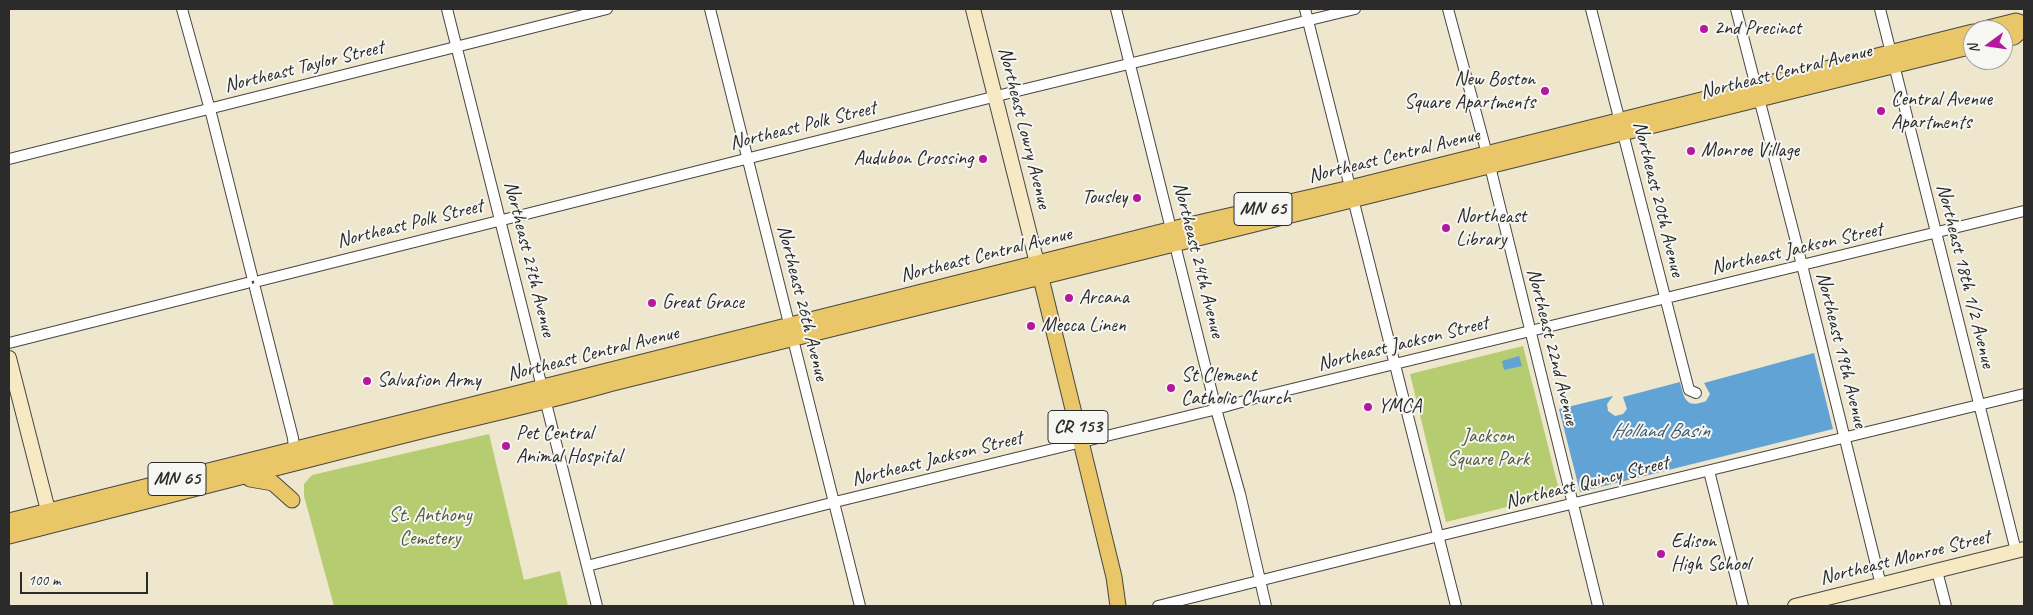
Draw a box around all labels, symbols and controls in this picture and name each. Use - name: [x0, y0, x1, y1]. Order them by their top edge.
- place label: 2nd Precinct: [1714, 17, 1801, 41]
- north arrow: [1963, 20, 2013, 70]
- marker: 2nd Precinct: [1698, 23, 1710, 35]
- street label: Northeast Taylor Street: [222, 36, 386, 98]
- street label: Northeast Central Avenue: [1698, 39, 1874, 105]
- text: N: [1965, 42, 1983, 55]
- street label: Northeast Lowry Avenue: [992, 45, 1056, 211]
- place label: New Boston Square Apartments: [1404, 68, 1535, 115]
- marker: New Boston Square Apartments: [1539, 85, 1551, 97]
- place label: Central Avenue Apartments: [1891, 88, 1992, 135]
- street label: Northeast Polk Street: [727, 96, 879, 156]
- marker: Central Avenue Apartments: [1875, 105, 1887, 117]
- street label: Northeast 20th Avenue: [1627, 119, 1689, 279]
- street label: Northeast Central Avenue: [1306, 123, 1482, 189]
- place label: Monroe Village: [1701, 139, 1799, 163]
- marker: Monroe Village: [1685, 145, 1697, 157]
- place label: Audubon Crossing: [854, 147, 973, 171]
- marker: Audubon Crossing: [977, 153, 989, 165]
- street label: Northeast 27th Avenue: [498, 179, 560, 339]
- street label: Northeast 24th Avenue: [1167, 180, 1229, 340]
- street label: Northeast 18th 1/2 Avenue: [1931, 181, 1999, 371]
- place label: Tousley: [1082, 186, 1127, 210]
- marker: Tousley: [1131, 192, 1143, 204]
- road number: MN 65: [1234, 192, 1292, 225]
- street label: Northeast Polk Street: [334, 194, 486, 254]
- place label: Northeast Library: [1456, 205, 1526, 252]
- street label: Northeast Jackson Street: [1709, 218, 1885, 280]
- street label: Northeast Central Avenue: [898, 222, 1074, 288]
- marker: Northeast Library: [1440, 222, 1452, 234]
- street label: Northeast 26th Avenue: [771, 223, 833, 383]
- street label: Northeast 22nd Avenue: [1521, 266, 1583, 428]
- street label: Northeast 19th Avenue: [1810, 270, 1872, 430]
- place label: Arcana: [1079, 286, 1129, 310]
- place label: Great Grace: [662, 291, 744, 315]
- marker: Arcana: [1063, 292, 1075, 304]
- marker: Great Grace: [646, 297, 658, 309]
- street label: Northeast Jackson Street: [1315, 311, 1491, 377]
- place label: Mecca Linen: [1041, 314, 1126, 338]
- marker: Mecca Linen: [1025, 320, 1037, 332]
- street label: Northeast Central Avenue: [505, 321, 681, 387]
- place label: St Clement Catholic Church: [1181, 364, 1291, 411]
- place label: Salvation Army: [377, 369, 481, 393]
- marker: Salvation Army: [361, 375, 373, 387]
- marker: St Clement Catholic Church: [1165, 382, 1177, 394]
- place label: YMCA: [1378, 395, 1421, 419]
- marker: YMCA: [1362, 401, 1374, 413]
- road number: CR 153: [1048, 411, 1108, 444]
- water label: Holland Basin: [1611, 418, 1709, 444]
- place label: Pet Central Animal Hospital: [516, 422, 622, 469]
- park label: Jackson Square Park: [1447, 425, 1529, 472]
- street label: Northeast Jackson Street: [849, 426, 1025, 492]
- marker: Pet Central Animal Hospital: [500, 440, 512, 452]
- street label: Northeast Quincy Street: [1503, 451, 1671, 515]
- road number: MN 65: [148, 462, 206, 496]
- park label: St. Anthony Cemetery: [389, 504, 471, 551]
- street label: Northeast Monroe Street: [1817, 525, 1993, 591]
- place label: Edison High School: [1671, 530, 1750, 577]
- marker: Edison High School: [1655, 548, 1667, 560]
- scale bar: [22, 562, 150, 594]
- text: 100 m: [28, 571, 60, 590]

